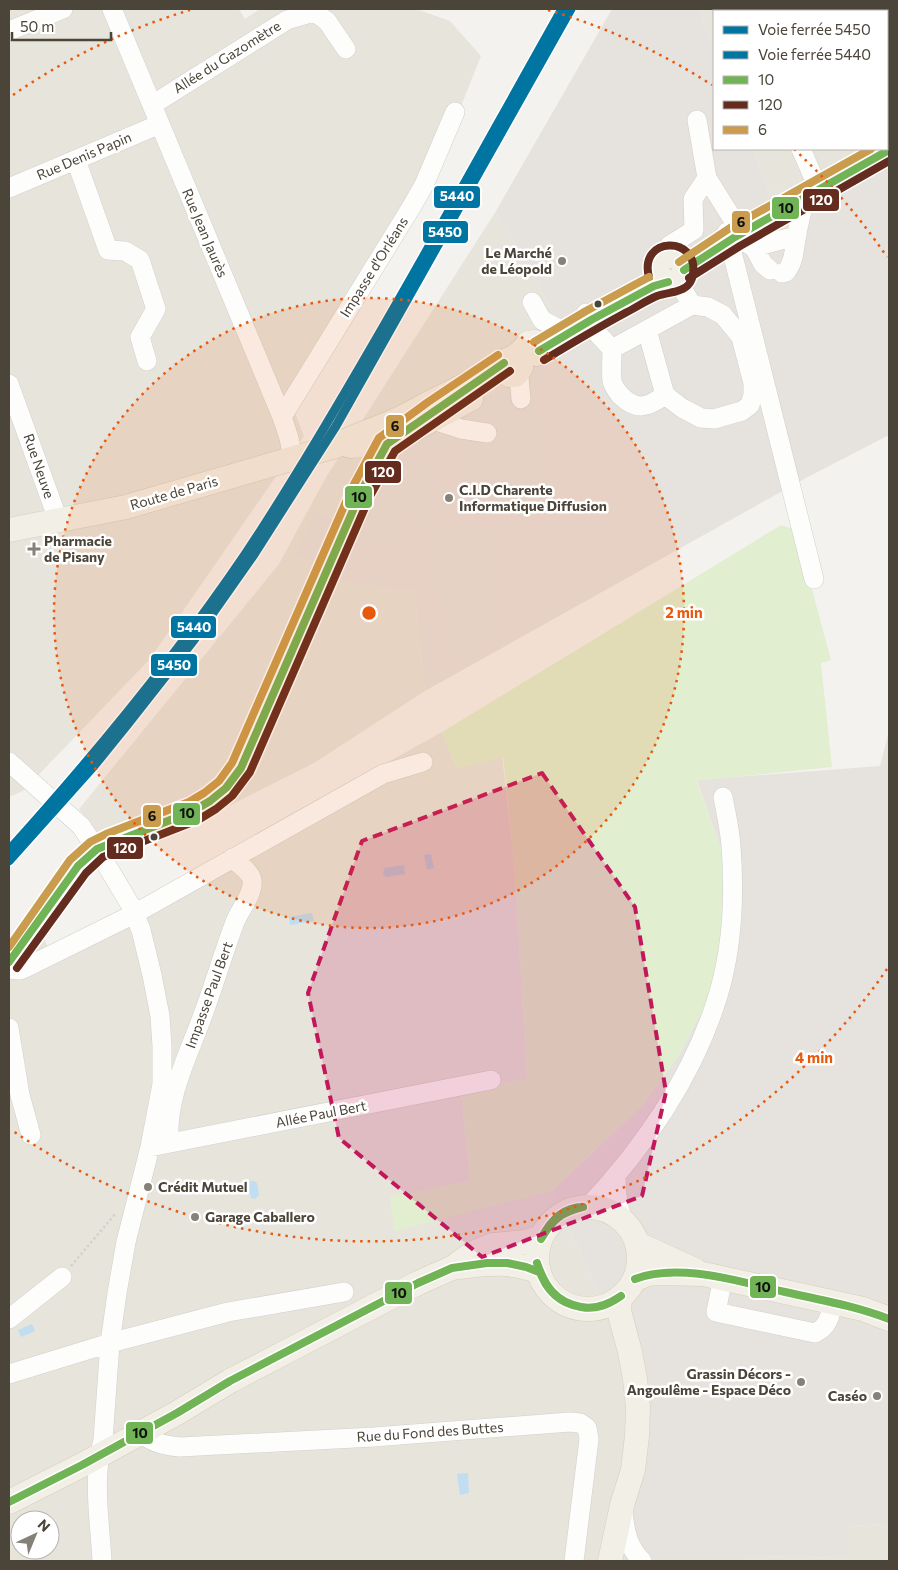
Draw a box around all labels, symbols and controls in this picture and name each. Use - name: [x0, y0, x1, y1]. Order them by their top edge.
- scale bar: [12, 10, 111, 42]
- legend: [713, 10, 888, 150]
- text: 50 m: [20, 17, 54, 35]
- street label: Allée du Gazomètre: [170, 17, 284, 97]
- text: Voie ferrée 5450: [758, 20, 871, 38]
- text: Voie ferrée 5440: [758, 45, 871, 63]
- text: 10: [758, 70, 774, 88]
- text: 120: [758, 95, 782, 113]
- text: 6: [758, 120, 767, 138]
- street label: Rue Denis Papin: [34, 128, 134, 183]
- line badge: 5440: [433, 185, 481, 209]
- street label: Rue Jean Jaurès: [179, 186, 232, 280]
- text: 5440: [440, 187, 474, 204]
- line badge: 120: [802, 188, 840, 212]
- text: 120: [809, 191, 833, 208]
- line badge: 10: [771, 196, 800, 220]
- text: 10: [778, 199, 794, 216]
- line badge: 6: [731, 210, 751, 234]
- street label: Impasse d'Orléans: [336, 213, 411, 320]
- text: 6: [737, 213, 746, 230]
- line badge: 5450: [422, 220, 469, 244]
- text: 5450: [428, 223, 462, 240]
- place label: Le Marché de Léopold: [481, 244, 552, 277]
- marker: Le Marché de Léopold: [556, 255, 568, 267]
- unlabelled marker: [593, 299, 603, 309]
- line badge: 6: [385, 414, 405, 438]
- text: 6: [391, 417, 400, 434]
- street label: Rue Neuve: [20, 431, 58, 500]
- line badge: 120: [364, 460, 402, 484]
- text: 120: [371, 463, 395, 480]
- street label: Route de Paris: [128, 472, 220, 513]
- place label: C.I.D Charente Informatique Diffusion: [459, 481, 607, 514]
- line badge: 10: [344, 485, 373, 509]
- text: 10: [351, 488, 367, 505]
- marker: C.I.D Charente Informatique Diffusion: [443, 492, 455, 504]
- place label: Pharmacie de Pisany: [44, 532, 112, 565]
- marker: Pharmacie de Pisany: [28, 543, 40, 555]
- text: 2 min: [665, 603, 703, 621]
- centre of rings: [360, 604, 378, 622]
- line badge: 5440: [170, 615, 217, 639]
- text: 5440: [177, 618, 211, 635]
- line badge: 5450: [150, 653, 198, 677]
- text: 5450: [157, 656, 191, 673]
- line badge: 10: [172, 802, 201, 826]
- line badge: 6: [142, 804, 162, 828]
- text: 10: [179, 804, 195, 821]
- text: 6: [148, 807, 157, 824]
- unlabelled marker: [149, 832, 159, 842]
- line badge: 120: [106, 836, 144, 860]
- text: 120: [113, 839, 137, 856]
- street label: Impasse Paul Bert: [181, 939, 236, 1051]
- text: 4 min: [795, 1048, 833, 1066]
- street label: Allée Paul Bert: [274, 1096, 368, 1131]
- place label: Crédit Mutuel: [158, 1178, 248, 1195]
- marker: Crédit Mutuel: [142, 1181, 154, 1193]
- place label: Garage Caballero: [205, 1208, 315, 1225]
- marker: Garage Caballero: [189, 1211, 201, 1223]
- line badge: 10: [749, 1275, 777, 1299]
- text: 10: [755, 1278, 771, 1295]
- line badge: 10: [384, 1281, 413, 1305]
- text: 10: [391, 1284, 407, 1301]
- place label: Grassin Décors - Angoulême - Espace Déco: [627, 1365, 791, 1398]
- marker: Grassin Décors - Angoulême - Espace Déco: [795, 1376, 807, 1388]
- place label: Caséo: [828, 1387, 867, 1404]
- marker: Caséo: [871, 1390, 883, 1402]
- street label: Rue du Fond des Buttes: [356, 1418, 504, 1445]
- line badge: 10: [125, 1421, 154, 1445]
- text: 10: [132, 1424, 148, 1441]
- north arrow: [10, 1510, 60, 1560]
- text: N: [35, 1516, 54, 1535]

